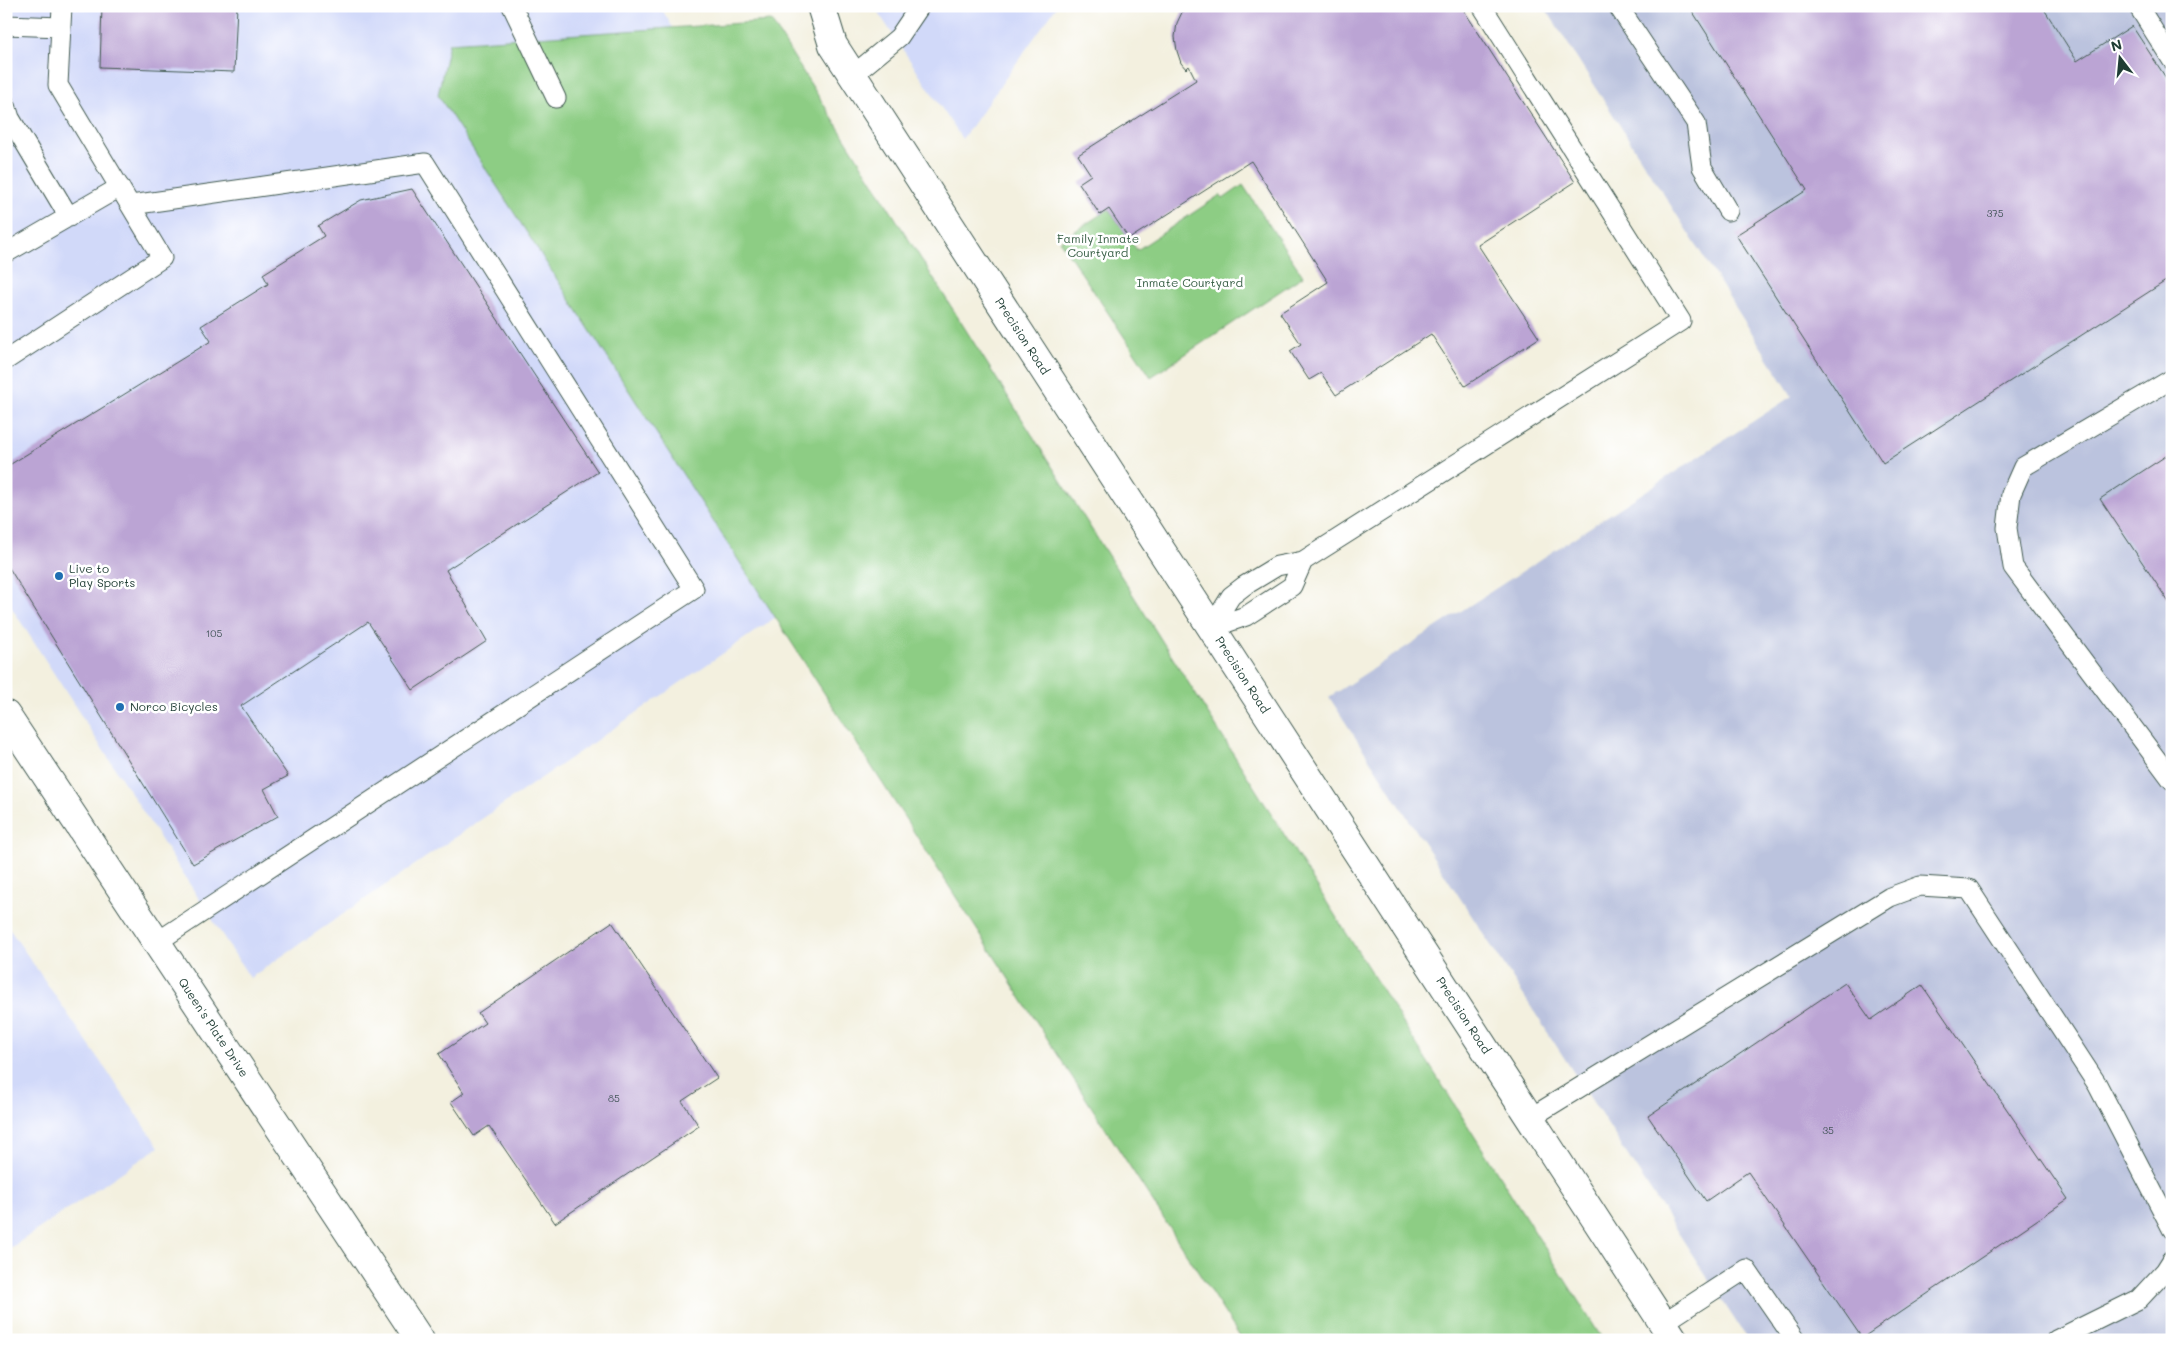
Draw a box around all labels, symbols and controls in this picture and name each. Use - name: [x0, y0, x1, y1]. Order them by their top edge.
- north arrow: [2096, 32, 2146, 82]
- text: N: [2109, 34, 2124, 56]
- house number: 375: [1986, 206, 2004, 220]
- park label: Family Inmate Courtyard: [1057, 230, 1139, 260]
- park label: Inmate Courtyard: [1137, 274, 1244, 290]
- street label: Precision Road: [992, 294, 1054, 377]
- place label: Live to Play Sports: [69, 560, 136, 590]
- marker: Live to Play Sports: [53, 570, 65, 582]
- house number: 105: [206, 626, 222, 640]
- street label: Precision Road: [1212, 633, 1274, 716]
- place label: Norco Bicycles: [130, 698, 218, 714]
- marker: Norco Bicycles: [114, 701, 126, 713]
- street label: Precision Road: [1433, 973, 1495, 1057]
- street label: Queen's Plate Drive: [175, 974, 253, 1080]
- house number: 85: [608, 1091, 620, 1105]
- house number: 35: [1822, 1123, 1834, 1137]

